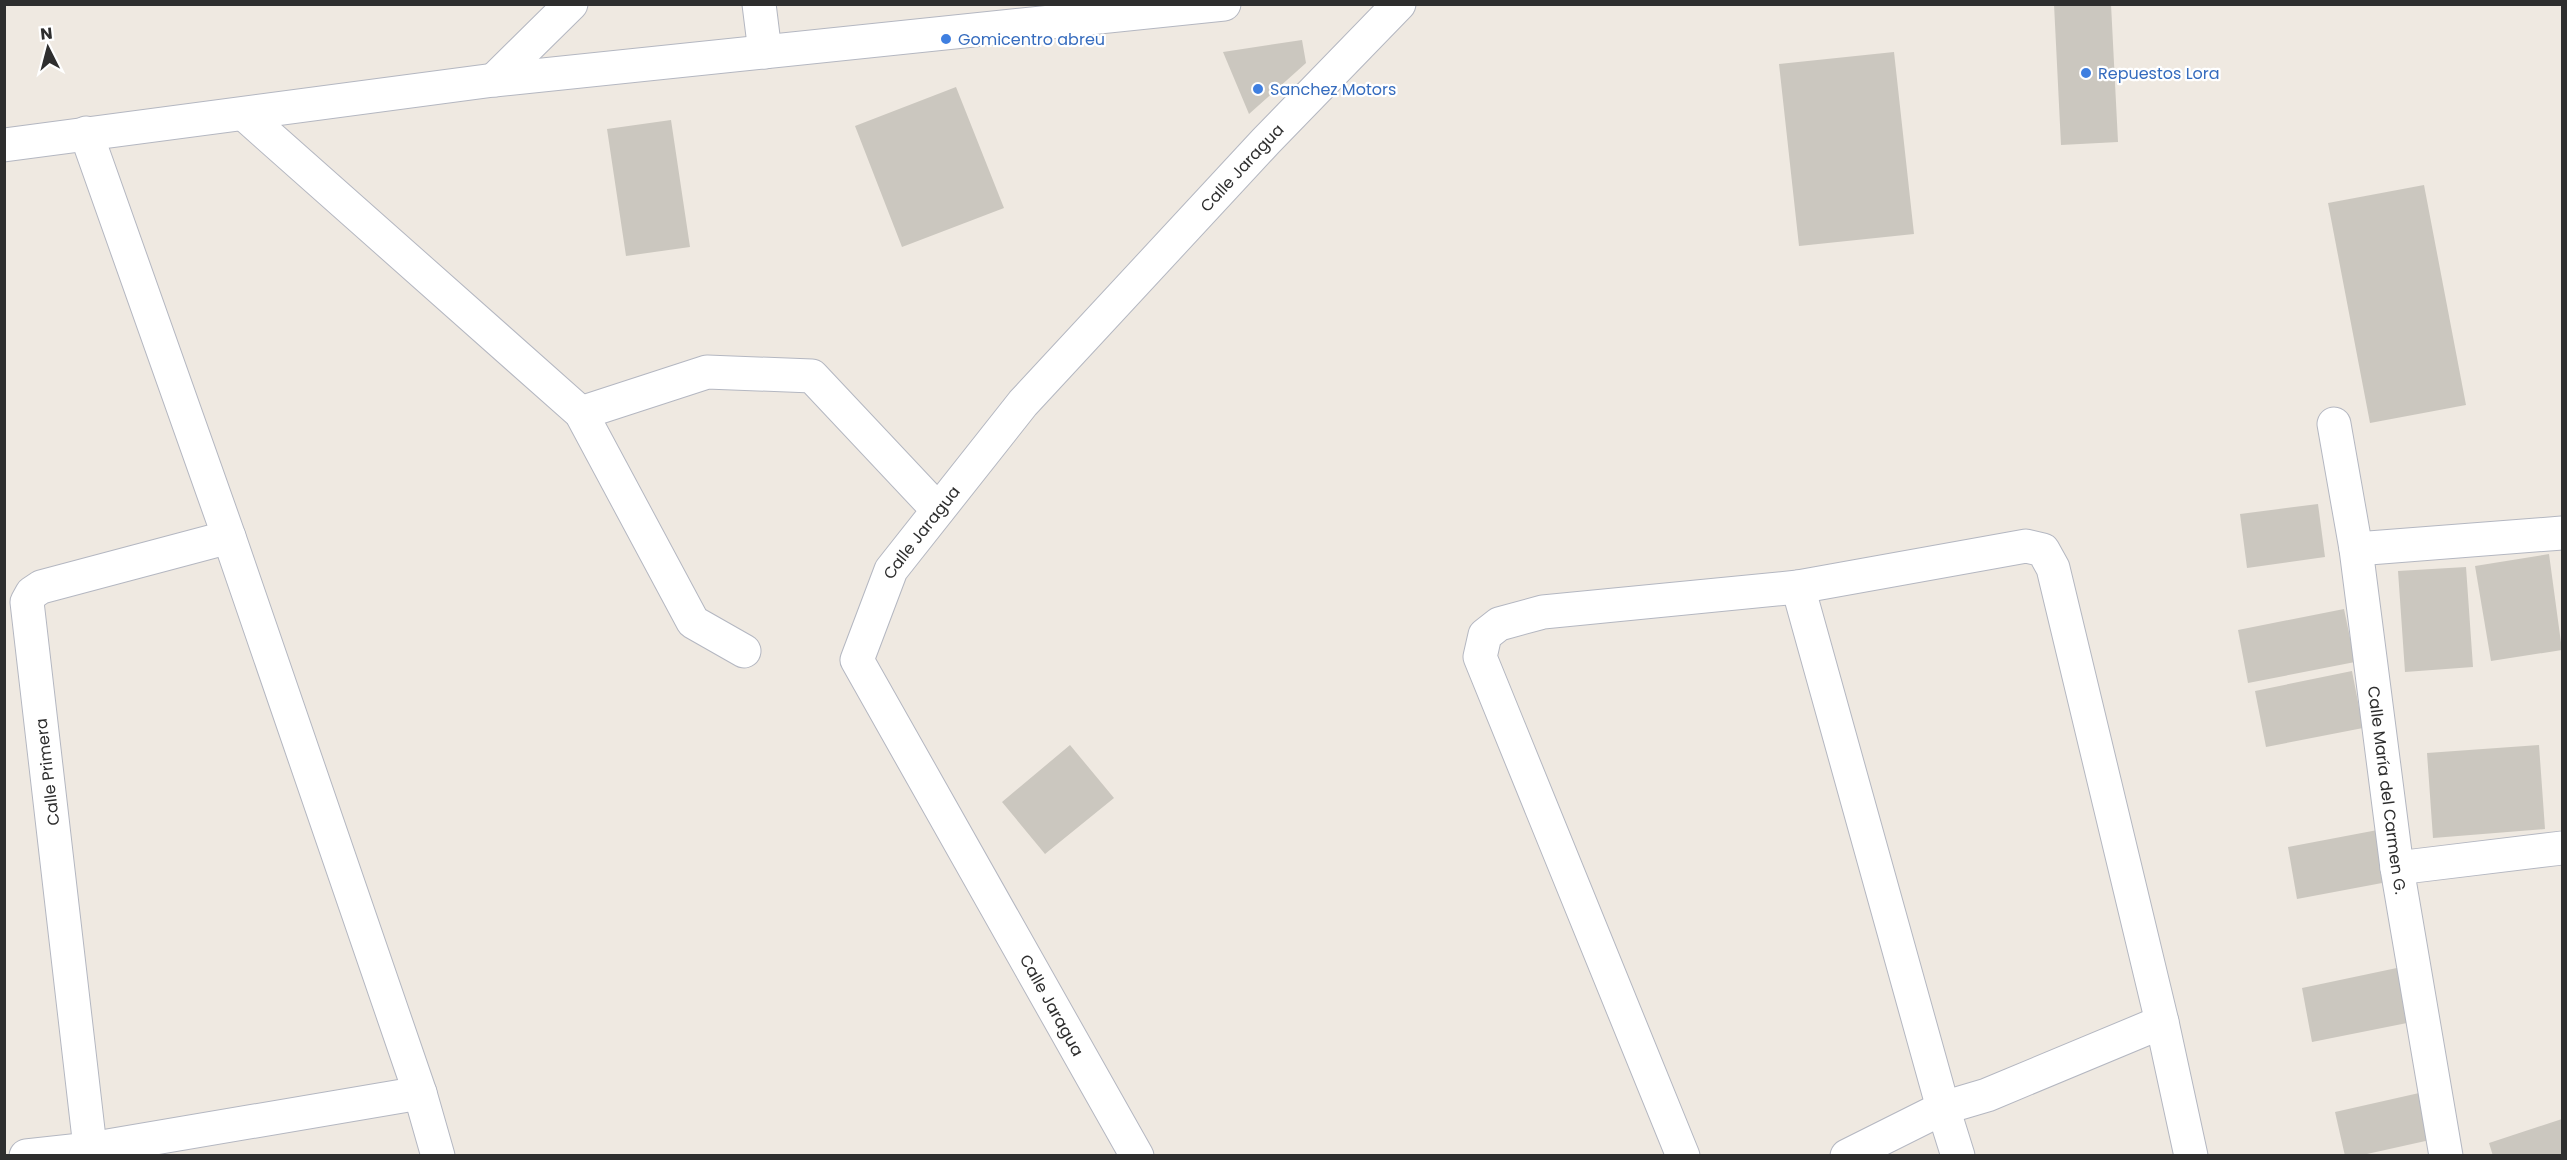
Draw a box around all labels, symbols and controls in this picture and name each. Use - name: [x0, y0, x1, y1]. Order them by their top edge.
- north arrow: [18, 18, 78, 78]
- text: N: [39, 22, 54, 46]
- place label: Gomicentro abreu: [958, 28, 1105, 51]
- marker: Gomicentro abreu: [939, 32, 953, 46]
- place label: Repuestos Lora: [2098, 62, 2220, 85]
- marker: Repuestos Lora: [2079, 66, 2093, 80]
- place label: Sanchez Motors: [1270, 78, 1396, 101]
- marker: Sanchez Motors: [1251, 82, 1265, 96]
- street label: Calle Jaragua: [1195, 119, 1289, 217]
- street label: Calle Jaragua: [878, 481, 965, 582]
- street label: Calle María del Carmen G.: [2362, 685, 2412, 896]
- street label: Calle Primera: [30, 717, 65, 827]
- street label: Calle Jaragua: [1014, 950, 1089, 1060]

